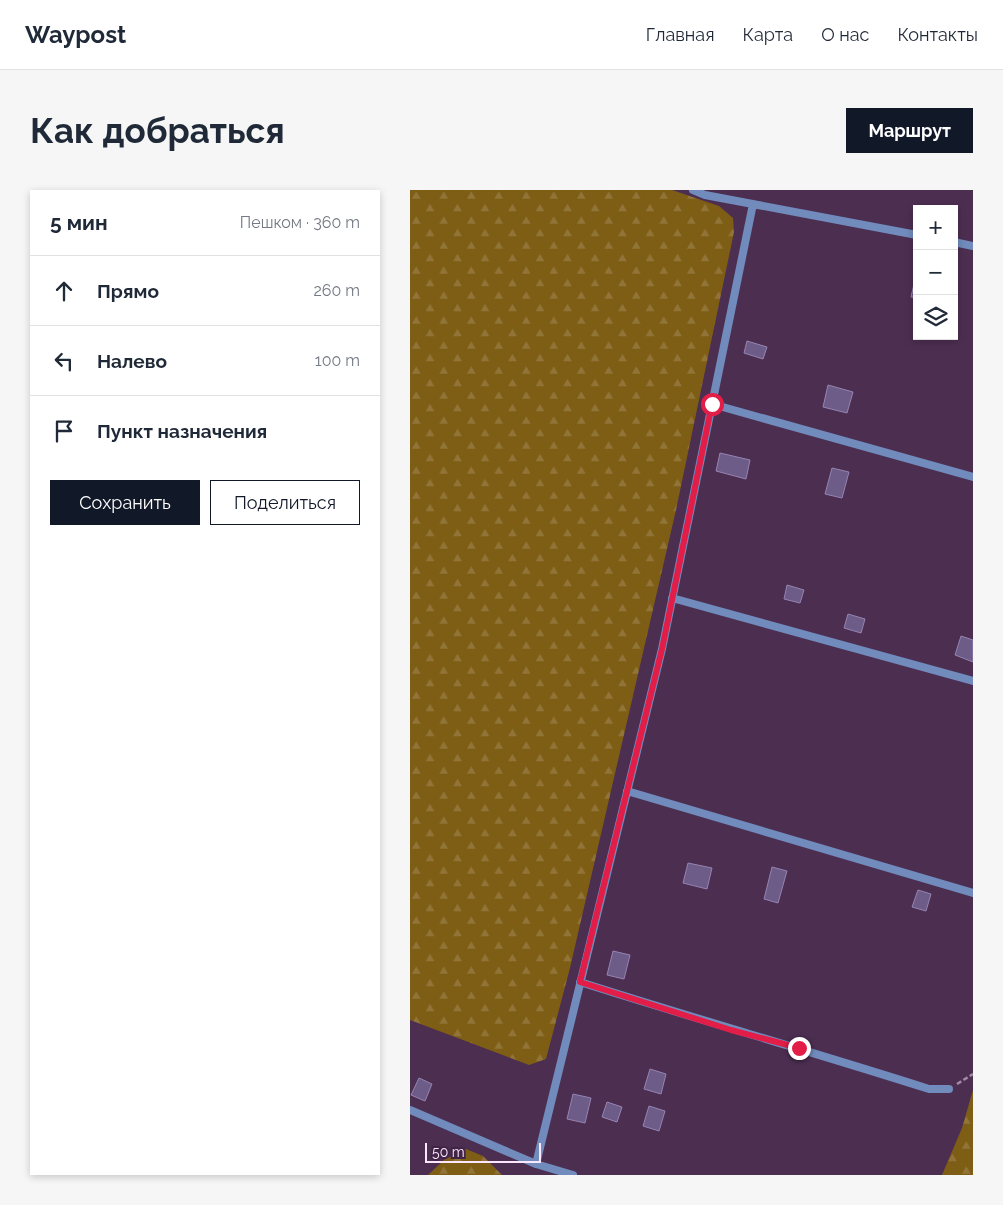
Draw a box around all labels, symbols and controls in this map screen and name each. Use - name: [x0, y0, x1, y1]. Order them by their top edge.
- text: Waypost: [25, 20, 126, 49]
- text: Главная: [646, 24, 714, 45]
- text: Карта: [742, 24, 793, 45]
- text: О нас: [821, 24, 869, 45]
- text: Контакты: [897, 24, 978, 45]
- button: Маршрут: [846, 108, 973, 153]
- text: Как добраться: [30, 110, 285, 151]
- map controls: [913, 205, 958, 340]
- button: +: [913, 205, 958, 250]
- text: 5 мин: [50, 210, 108, 235]
- text: Пешком · 360 m: [240, 213, 360, 232]
- button: −: [913, 250, 958, 295]
- icon: ahead: [50, 277, 78, 305]
- text: Прямо: [97, 280, 159, 302]
- text: 260 m: [313, 281, 360, 300]
- button: layers: [913, 295, 958, 340]
- icon: left: [50, 347, 78, 375]
- text: Налево: [97, 350, 167, 372]
- text: 100 m: [315, 351, 360, 370]
- route start: [701, 393, 724, 416]
- icon: arrive: [50, 417, 78, 445]
- text: Пункт назначения: [97, 420, 267, 442]
- button: Сохранить: [50, 480, 200, 525]
- button: Поделиться: [210, 480, 360, 525]
- route end: [788, 1037, 811, 1060]
- scale bar: [425, 1140, 541, 1163]
- text: 50 m: [432, 1144, 465, 1160]

